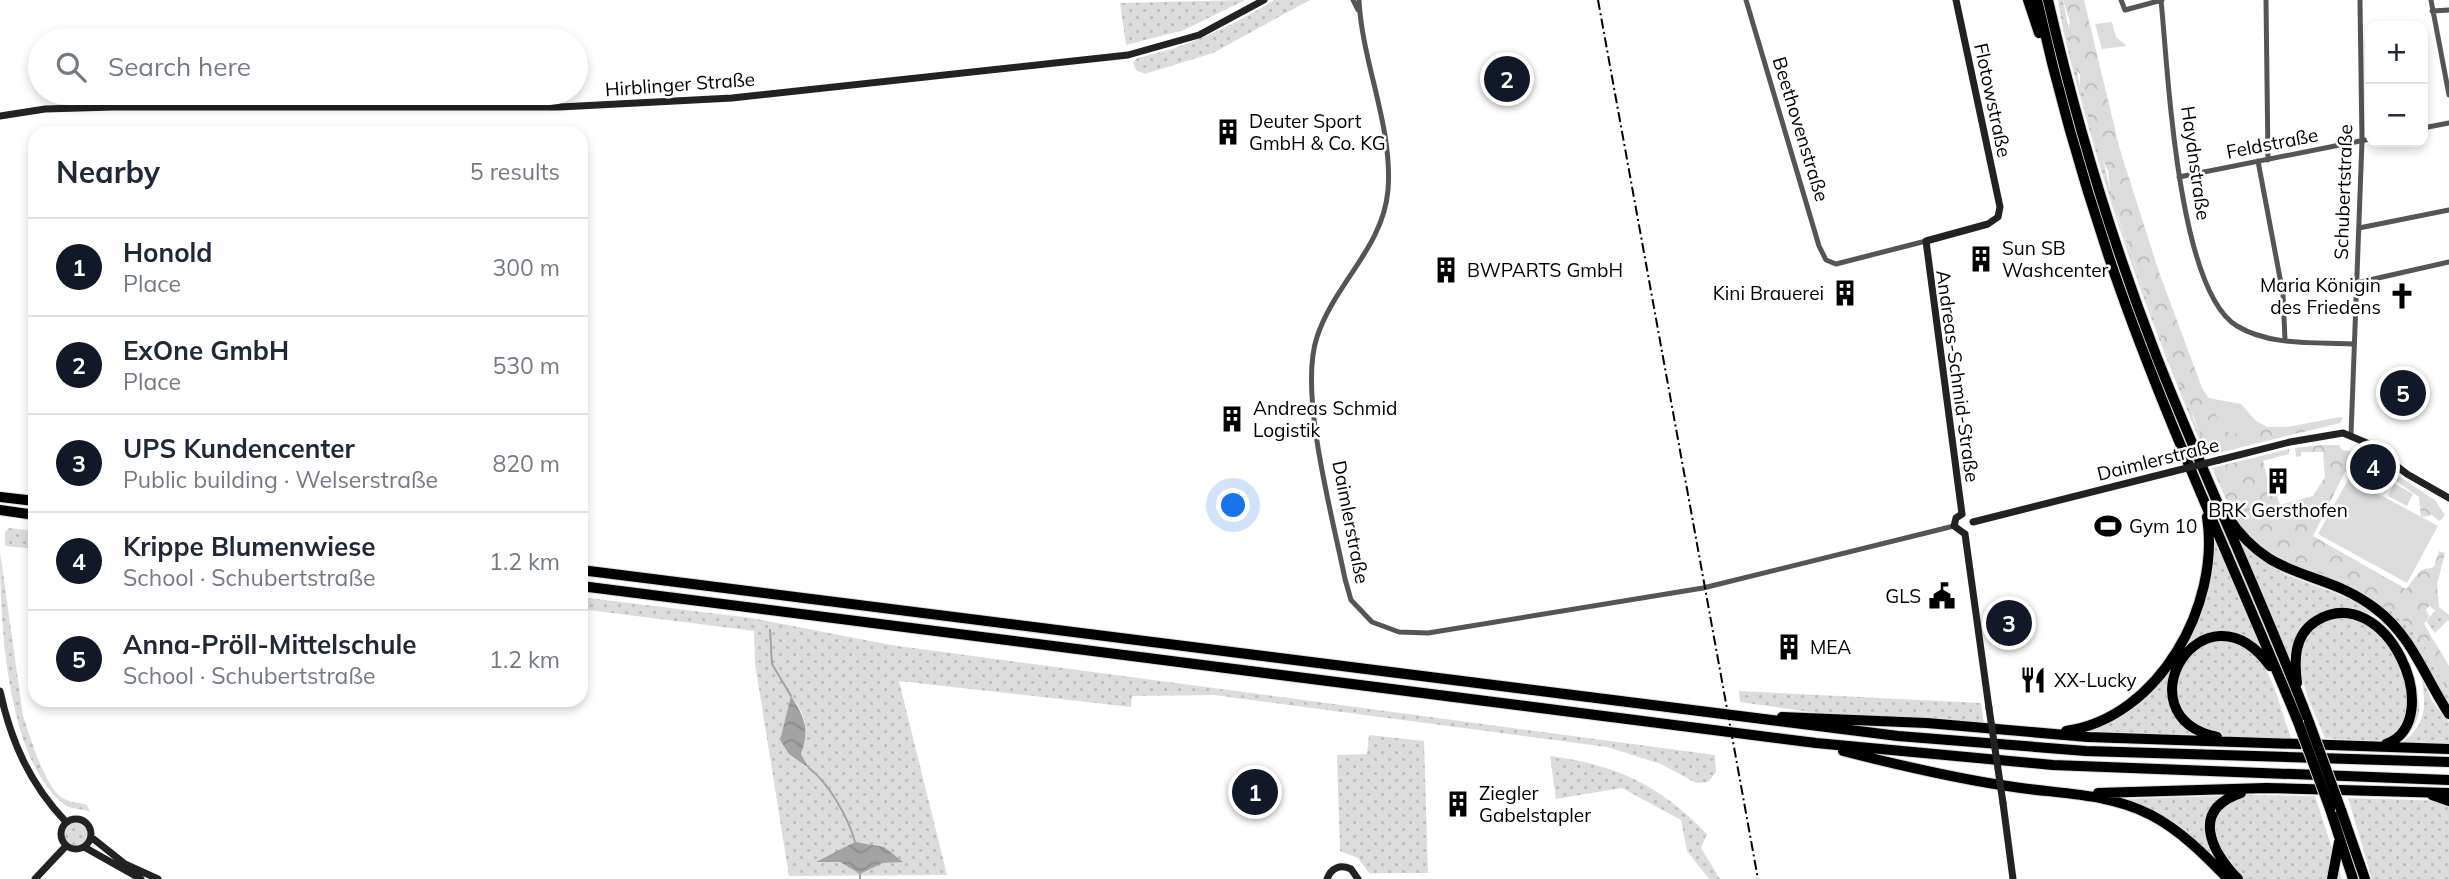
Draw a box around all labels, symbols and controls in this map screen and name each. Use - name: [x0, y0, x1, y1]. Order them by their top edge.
- map controls: [2365, 21, 2428, 147]
- button: +: [2365, 21, 2428, 84]
- search box: [28, 28, 588, 105]
- street label: Flotowstraße: [1969, 41, 2017, 159]
- icon: search: [52, 48, 90, 86]
- text: Search here: [108, 50, 251, 83]
- pin: 2: [1484, 53, 1530, 105]
- street label: Beethovenstraße: [1768, 54, 1834, 204]
- street label: Hirblinger Straße: [604, 67, 756, 101]
- button: −: [2365, 84, 2428, 147]
- street label: Haydnstraße: [2176, 104, 2216, 222]
- place label: Deuter Sport GmbH & Co. KG: [1249, 109, 1386, 155]
- building icon: Deuter Sport GmbH & Co. KG: [1213, 117, 1243, 147]
- street label: Feldstraße: [2224, 122, 2320, 164]
- street label: Schubertstraße: [2329, 124, 2357, 260]
- text: Nearby: [56, 153, 160, 191]
- text: 5 results: [470, 157, 560, 186]
- text: Honold: [123, 236, 213, 269]
- place label: Sun SB Washcenter: [2002, 236, 2109, 282]
- building icon: Sun SB Washcenter: [1966, 244, 1996, 274]
- text: 1: [72, 253, 86, 282]
- text: 300 m: [492, 253, 560, 282]
- building icon: BWPARTS GmbH: [1431, 255, 1461, 285]
- place label: BWPARTS GmbH: [1467, 258, 1623, 282]
- street label: Andreas-Schmid-Straße: [1931, 268, 1985, 484]
- text: Place: [123, 269, 181, 298]
- place label: Maria Königin des Friedens: [2260, 273, 2381, 319]
- building icon: Kini Brauerei: [1830, 278, 1860, 308]
- place label: Kini Brauerei: [1713, 281, 1824, 305]
- church icon: Maria Königin des Friedens: [2387, 281, 2417, 311]
- text: ExOne GmbH: [123, 334, 289, 367]
- text: 2: [72, 351, 86, 380]
- text: 530 m: [492, 351, 560, 380]
- text: Place: [123, 367, 181, 396]
- pin: 5: [2380, 367, 2426, 419]
- place label: Andreas Schmid Logistik: [1253, 396, 1397, 442]
- building icon: Andreas Schmid Logistik: [1217, 404, 1247, 434]
- text: UPS Kundencenter: [123, 432, 355, 465]
- street label: Daimlerstraße: [2094, 432, 2222, 486]
- pin: 4: [2350, 441, 2396, 493]
- text: 3: [72, 449, 86, 478]
- text: 820 m: [492, 449, 560, 478]
- street label: Daimlerstraße: [1327, 458, 1375, 586]
- text: Public building · Welserstraße: [123, 465, 438, 494]
- building icon: BRK Gersthofen: [2263, 466, 2293, 496]
- your location: [1216, 488, 1250, 522]
- place label: BRK Gersthofen: [2208, 498, 2348, 522]
- sports icon: Gym 10: [2093, 511, 2123, 541]
- place label: Gym 10: [2129, 514, 2197, 538]
- text: Krippe Blumenwiese: [123, 530, 376, 563]
- text: 4: [72, 547, 86, 576]
- text: 1.2 km: [489, 547, 560, 576]
- text: School · Schubertstraße: [123, 563, 376, 592]
- public building icon: GLS: [1927, 581, 1957, 611]
- place label: GLS: [1885, 584, 1921, 608]
- pin: 3: [1986, 597, 2032, 649]
- text: Anna-Pröll-Mittelschule: [123, 628, 416, 661]
- building icon: MEA: [1774, 632, 1804, 662]
- place label: MEA: [1810, 635, 1851, 659]
- text: 5: [72, 645, 86, 674]
- text: 1.2 km: [489, 645, 560, 674]
- text: School · Schubertstraße: [123, 661, 376, 690]
- restaurant icon: XX-Lucky: [2018, 665, 2048, 695]
- place label: XX-Lucky: [2054, 668, 2136, 692]
- pin: 1: [1232, 766, 1278, 818]
- place label: Ziegler Gabelstapler: [1479, 781, 1591, 827]
- building icon: Ziegler Gabelstapler: [1443, 789, 1473, 819]

